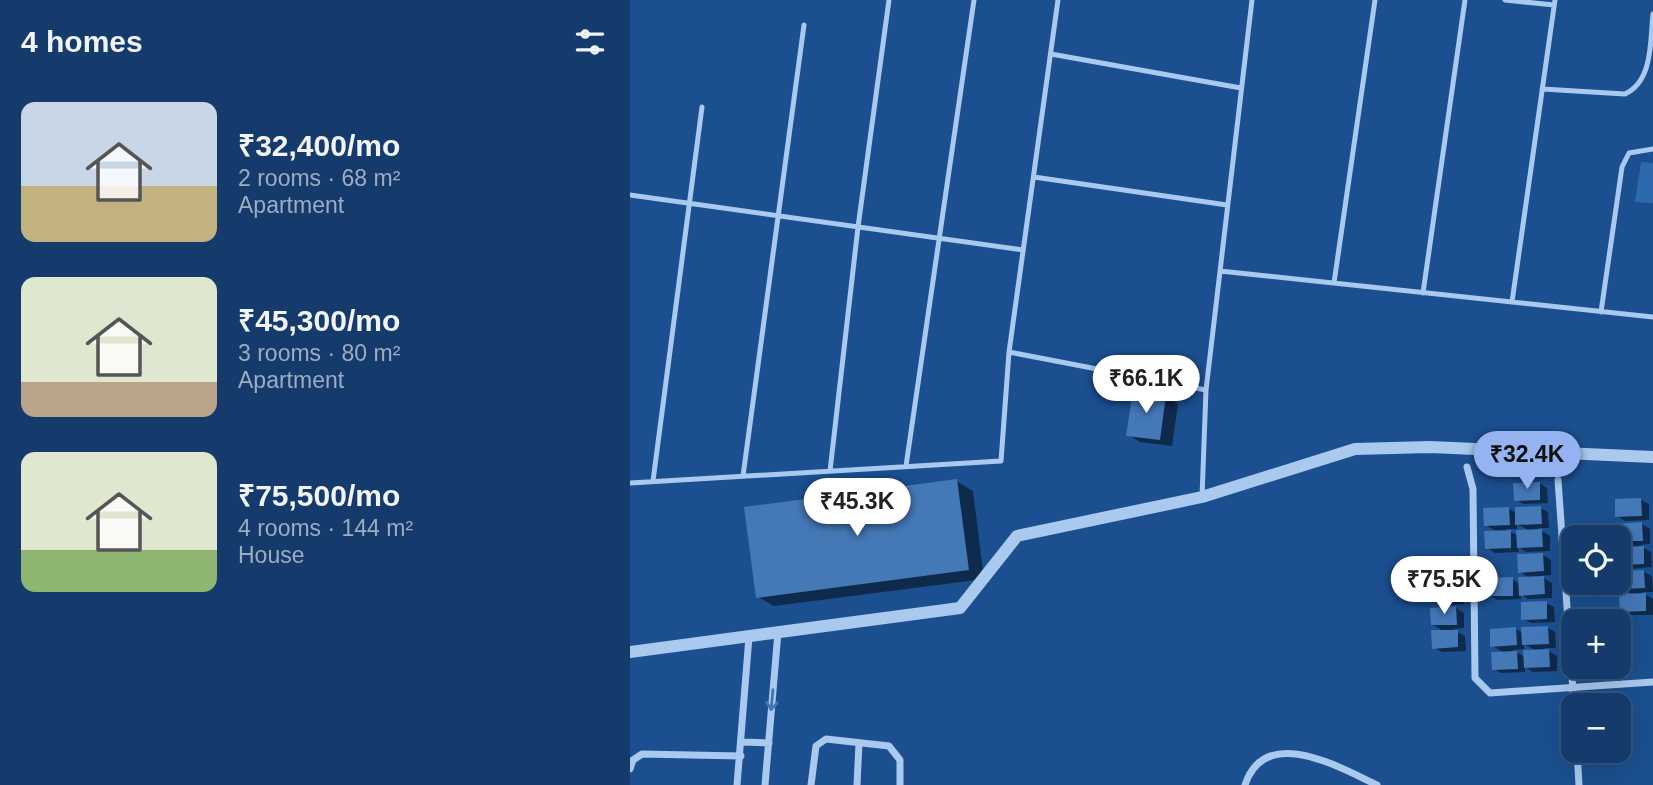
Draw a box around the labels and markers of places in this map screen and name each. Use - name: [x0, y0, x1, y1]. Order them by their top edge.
- pin: ₹66.1K: [1089, 356, 1203, 415]
- pin: ₹32.4K: [1470, 432, 1584, 491]
- pin: ₹45.3K: [800, 478, 914, 538]
- pin: ₹75.5K: [1387, 556, 1501, 616]

